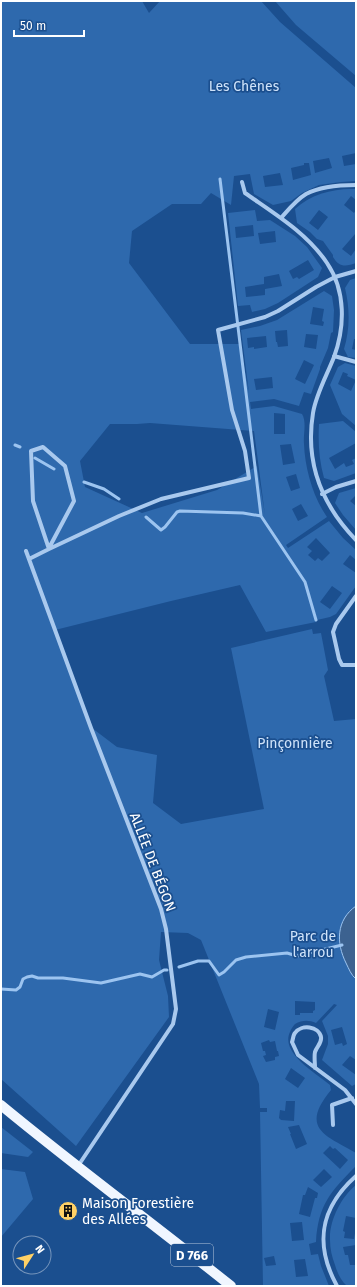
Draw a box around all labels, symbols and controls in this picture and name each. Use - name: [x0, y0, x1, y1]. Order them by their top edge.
- scale bar: [14, 12, 84, 38]
- text: 50 m: [20, 19, 46, 33]
- park label: Les Chênes: [209, 78, 280, 95]
- park label: Pinçonnière: [257, 735, 333, 752]
- street label: ALLÉE DE BÉGON: [126, 810, 180, 914]
- park label: Parc de l'arrou: [290, 928, 336, 961]
- place label: Maison Forestière des Allées: [82, 1195, 194, 1228]
- building icon: Maison Forestière des Allées: [57, 1200, 79, 1222]
- north arrow: [12, 1235, 52, 1275]
- text: N: [32, 1243, 47, 1256]
- road number: D 766: [171, 1244, 213, 1266]

